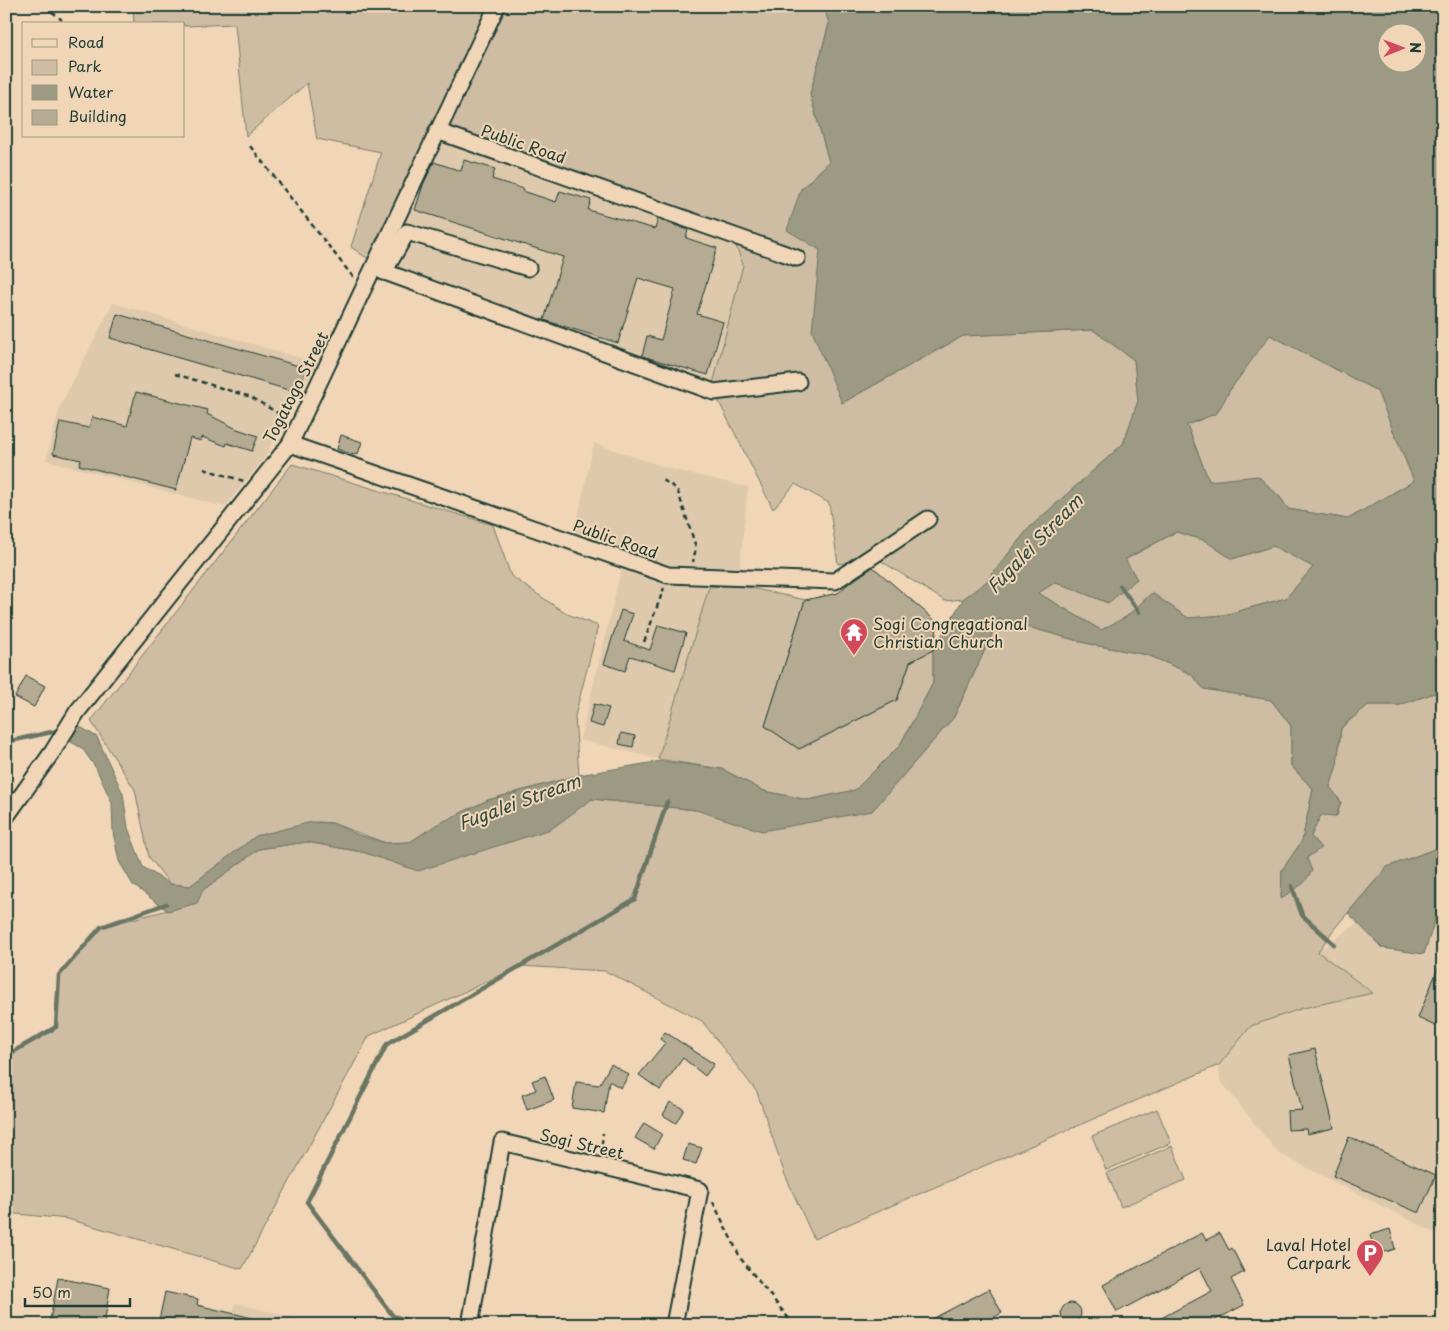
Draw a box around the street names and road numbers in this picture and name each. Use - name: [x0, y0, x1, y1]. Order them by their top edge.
- street label: Public Road: [478, 117, 570, 169]
- street label: Togatogo Street: [256, 326, 334, 447]
- street label: Public Road: [570, 512, 662, 564]
- street label: Sogi Street: [538, 1122, 627, 1164]

